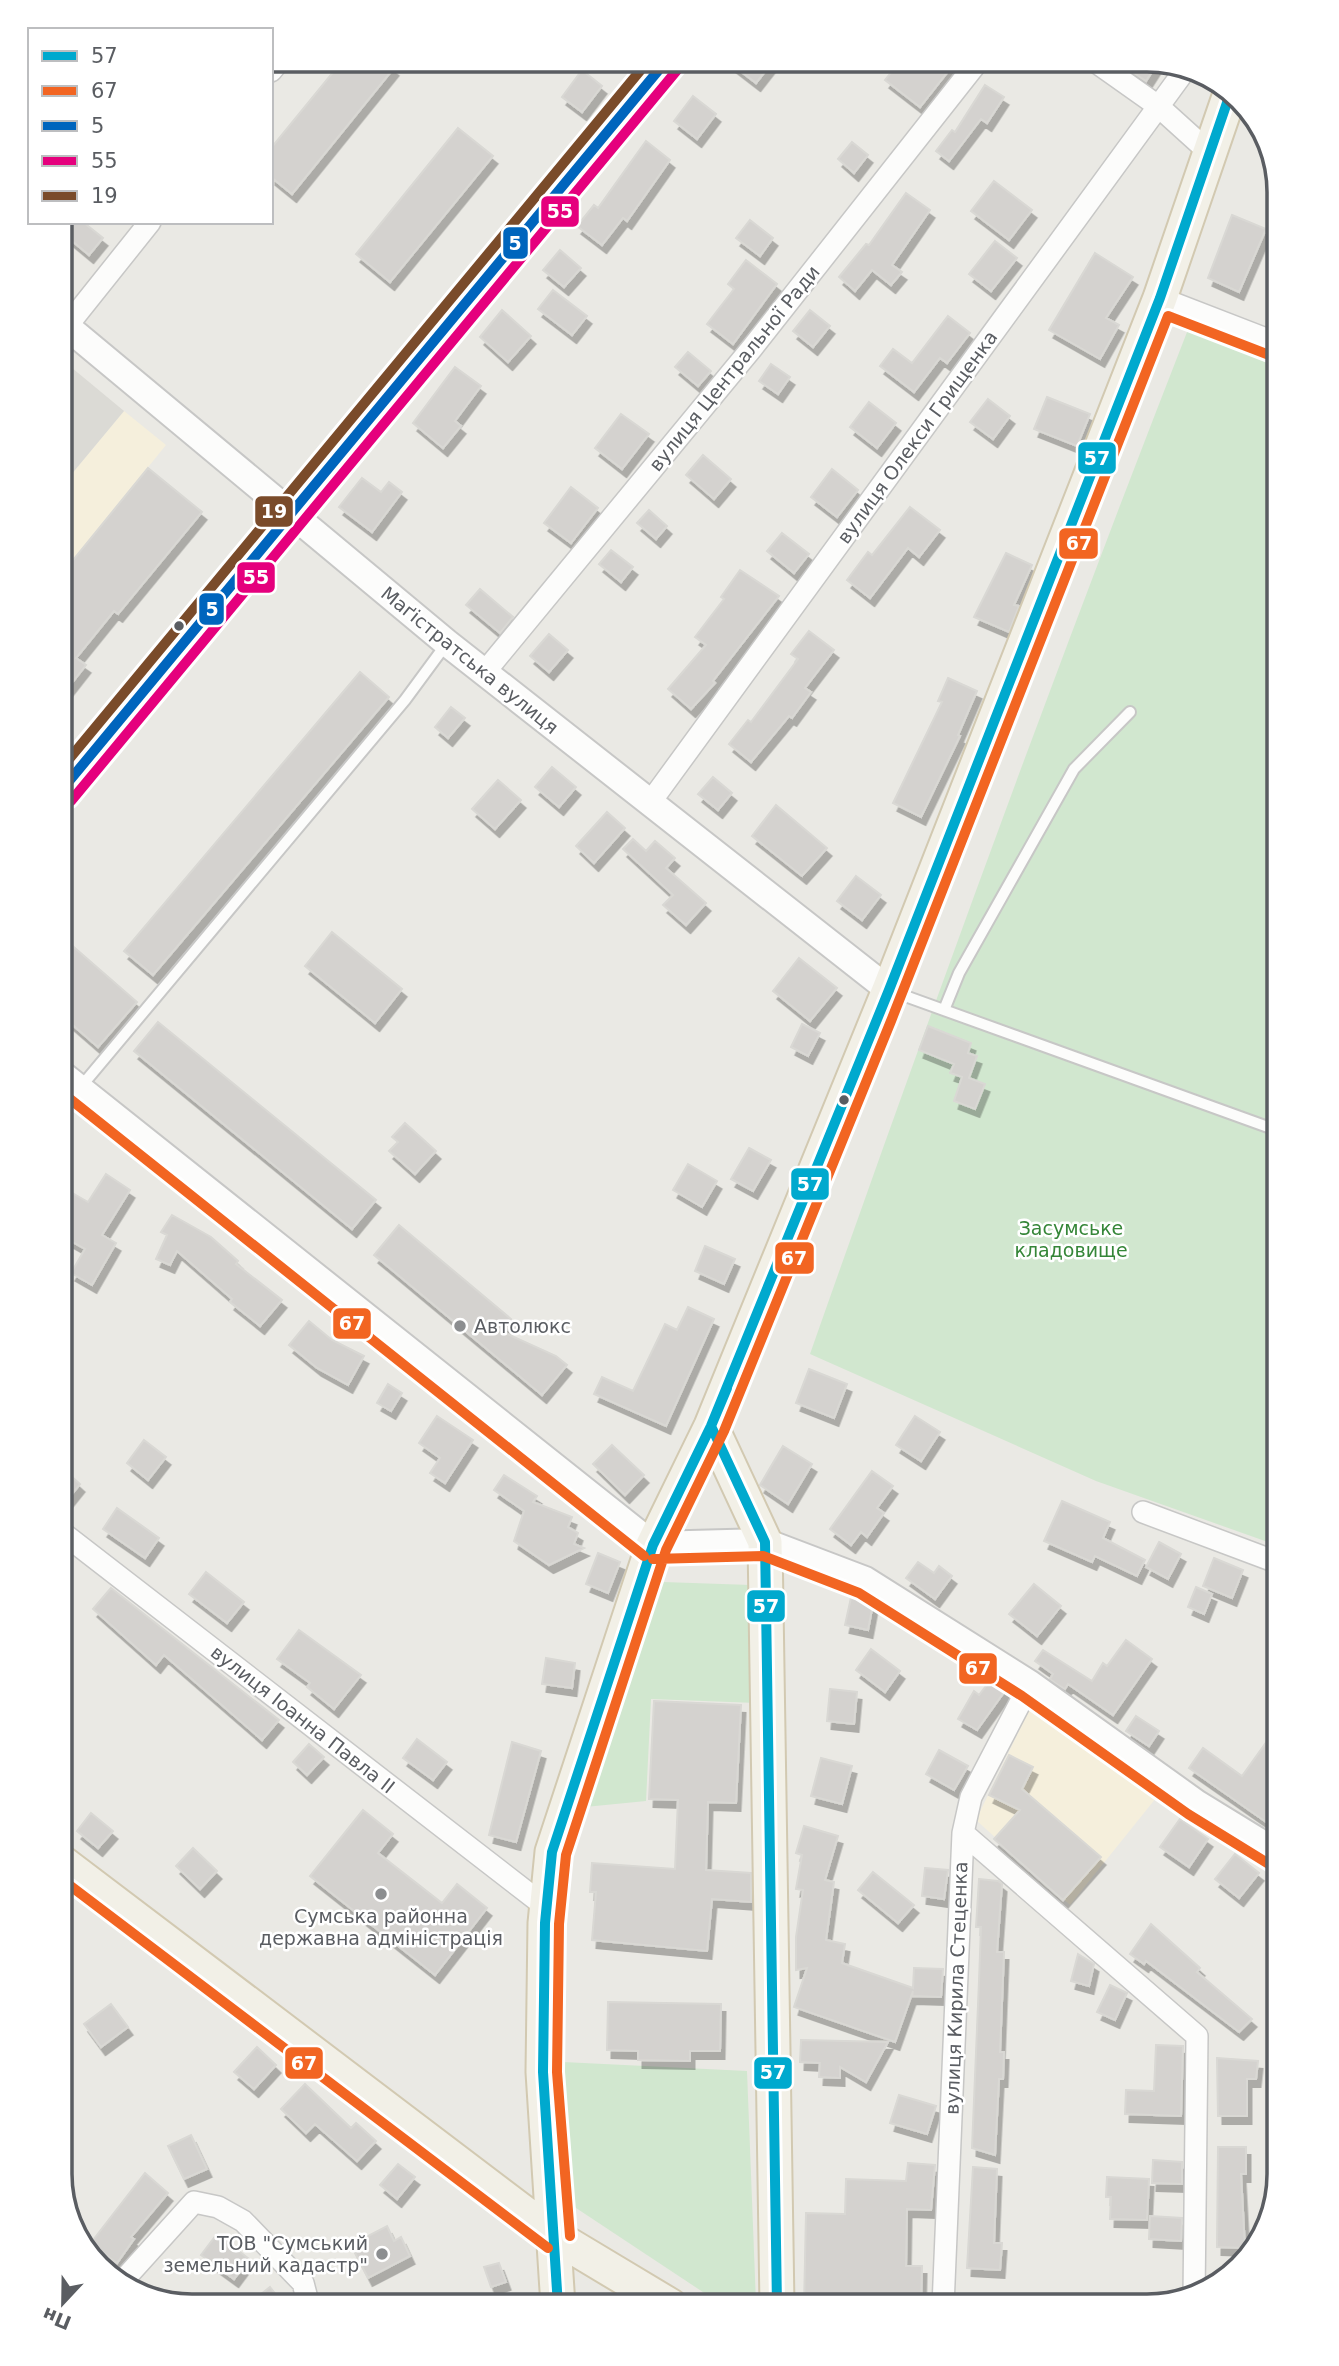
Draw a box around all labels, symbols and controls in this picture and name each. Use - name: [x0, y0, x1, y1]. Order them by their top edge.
- legend: [28, 28, 273, 224]
- text: 57: [91, 44, 118, 68]
- text: 67: [91, 79, 118, 103]
- text: 5: [91, 114, 104, 138]
- text: 55: [91, 149, 118, 173]
- text: 19: [91, 184, 118, 208]
- line badge: 55: [540, 195, 580, 228]
- text: 55: [547, 200, 573, 222]
- line badge: 5: [502, 226, 529, 260]
- text: 5: [508, 232, 522, 254]
- street label: вулиця Центральної Ради: [644, 261, 824, 475]
- street label: вулиця Олекси Грищенка: [832, 326, 1002, 548]
- line badge: 57: [1077, 441, 1117, 475]
- text: 57: [1084, 447, 1110, 469]
- line badge: 19: [254, 495, 294, 528]
- text: 19: [261, 500, 287, 522]
- line badge: 67: [1058, 527, 1099, 560]
- text: 67: [1066, 532, 1092, 554]
- line badge: 55: [236, 561, 276, 594]
- text: 55: [243, 566, 269, 588]
- street label: Маґістратська вулиця: [377, 582, 563, 738]
- line badge: 5: [198, 592, 225, 626]
- text: 5: [205, 598, 219, 620]
- unlabelled marker: [172, 619, 186, 633]
- unlabelled marker: [837, 1093, 851, 1107]
- line badge: 57: [790, 1167, 830, 1201]
- text: 57: [797, 1173, 823, 1195]
- park label: Засумське кладовище: [1014, 1217, 1128, 1261]
- line badge: 67: [774, 1241, 815, 1275]
- text: 67: [781, 1247, 807, 1269]
- line badge: 67: [332, 1307, 372, 1340]
- text: 67: [339, 1312, 365, 1334]
- place label: Автолюкс: [474, 1315, 571, 1337]
- marker: Автолюкс: [452, 1318, 468, 1334]
- line badge: 57: [746, 1589, 786, 1623]
- text: 57: [753, 1595, 779, 1617]
- street label: вулиця Іоанна Павла II: [207, 1640, 399, 1798]
- line badge: 67: [958, 1652, 998, 1685]
- text: 67: [965, 1657, 991, 1679]
- street label: вулиця Кирила Стеценка: [941, 1861, 971, 2115]
- marker: Сумська районна державна адміністрація: [373, 1886, 389, 1902]
- place label: Сумська районна державна адміністрація: [259, 1905, 503, 1949]
- line badge: 67: [284, 2046, 324, 2080]
- text: 67: [291, 2052, 317, 2074]
- line badge: 57: [753, 2056, 793, 2090]
- text: 57: [760, 2061, 786, 2083]
- place label: ТОВ "Сумський земельний кадастр": [163, 2232, 368, 2276]
- marker: ТОВ "Сумський земельний кадастр": [374, 2246, 390, 2262]
- north arrow: [28, 2268, 98, 2338]
- text: Пн: [39, 2303, 74, 2334]

